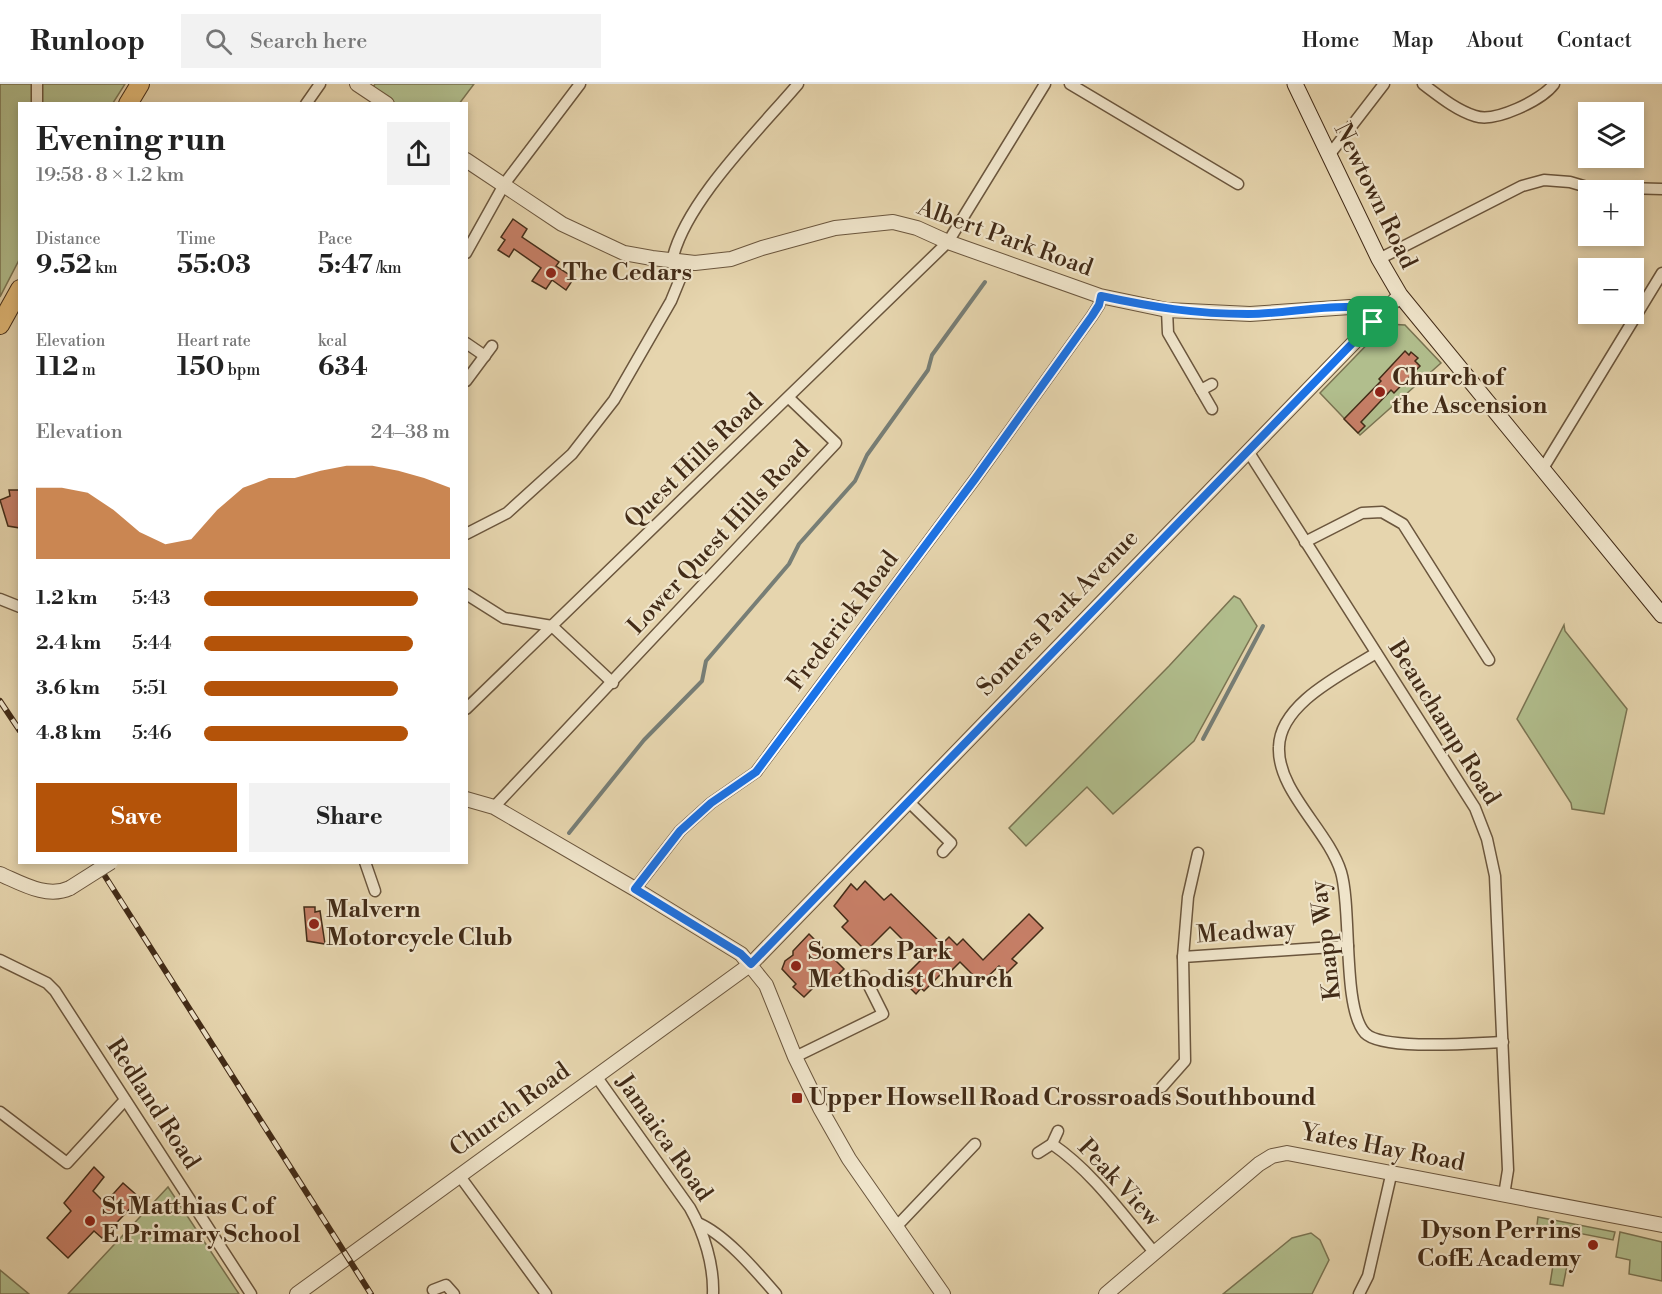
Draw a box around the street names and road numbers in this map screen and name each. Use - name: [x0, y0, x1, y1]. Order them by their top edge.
- street label: Newtown Road: [1327, 118, 1423, 274]
- street label: Albert Park Road: [912, 192, 1097, 284]
- street label: Quest Hills Road: [618, 387, 770, 535]
- street label: Lower Quest Hills Road: [621, 435, 817, 641]
- street label: Somers Park Avenue: [971, 523, 1145, 703]
- street label: Frederick Road: [781, 545, 906, 697]
- street label: Beauchamp Road: [1381, 634, 1507, 811]
- street label: Knapp Way: [1304, 878, 1348, 1002]
- street label: Meadway: [1195, 914, 1297, 950]
- street label: Redland Road: [100, 1033, 207, 1175]
- street label: Church Road: [444, 1056, 576, 1164]
- street label: Jamaica Road: [609, 1068, 719, 1208]
- street label: Yates Hay Road: [1297, 1117, 1468, 1179]
- street label: Peak View: [1071, 1133, 1168, 1234]

